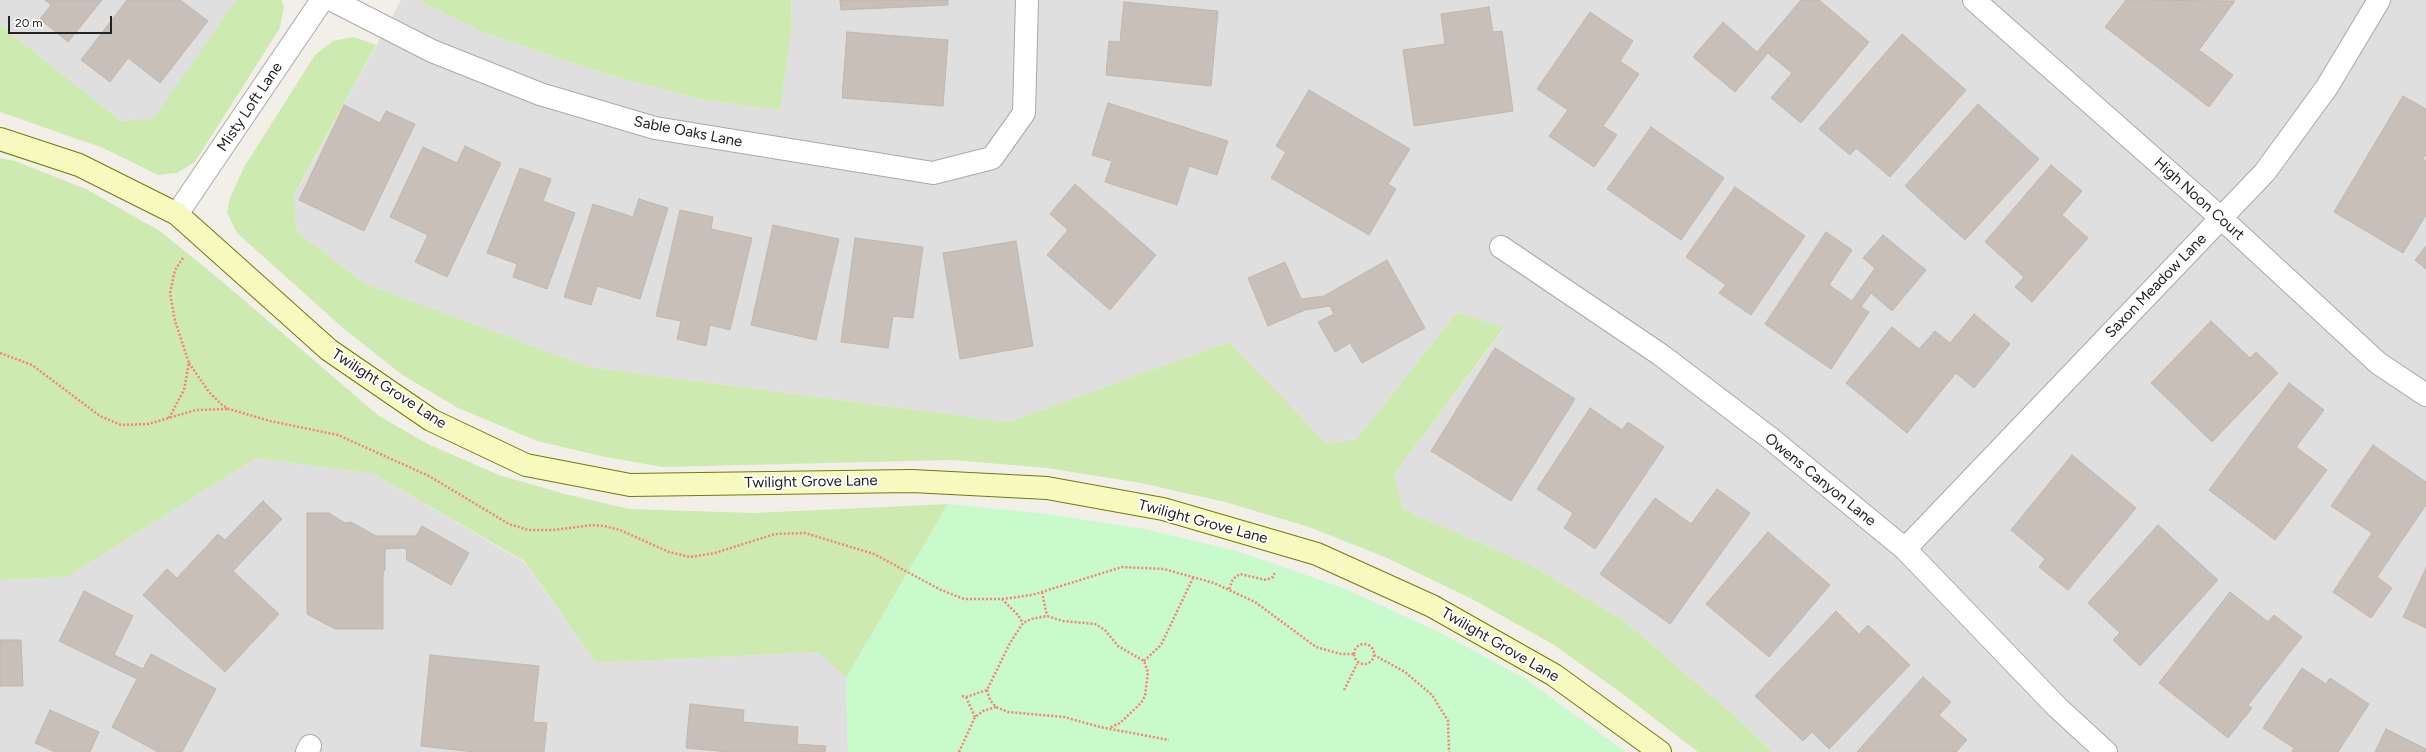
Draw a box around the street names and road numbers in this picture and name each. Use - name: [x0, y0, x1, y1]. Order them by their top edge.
- street label: Misty Loft Lane: [214, 59, 286, 155]
- street label: Sable Oaks Lane: [632, 113, 744, 151]
- street label: High Noon Court: [2150, 154, 2248, 244]
- street label: Saxon Meadow Lane: [2102, 230, 2210, 342]
- street label: Twilight Grove Lane: [328, 345, 450, 433]
- street label: Owens Canyon Lane: [1761, 430, 1879, 530]
- street label: Twilight Grove Lane: [744, 472, 878, 492]
- street label: Twilight Grove Lane: [1136, 496, 1270, 548]
- street label: Twilight Grove Lane: [1438, 604, 1562, 686]

